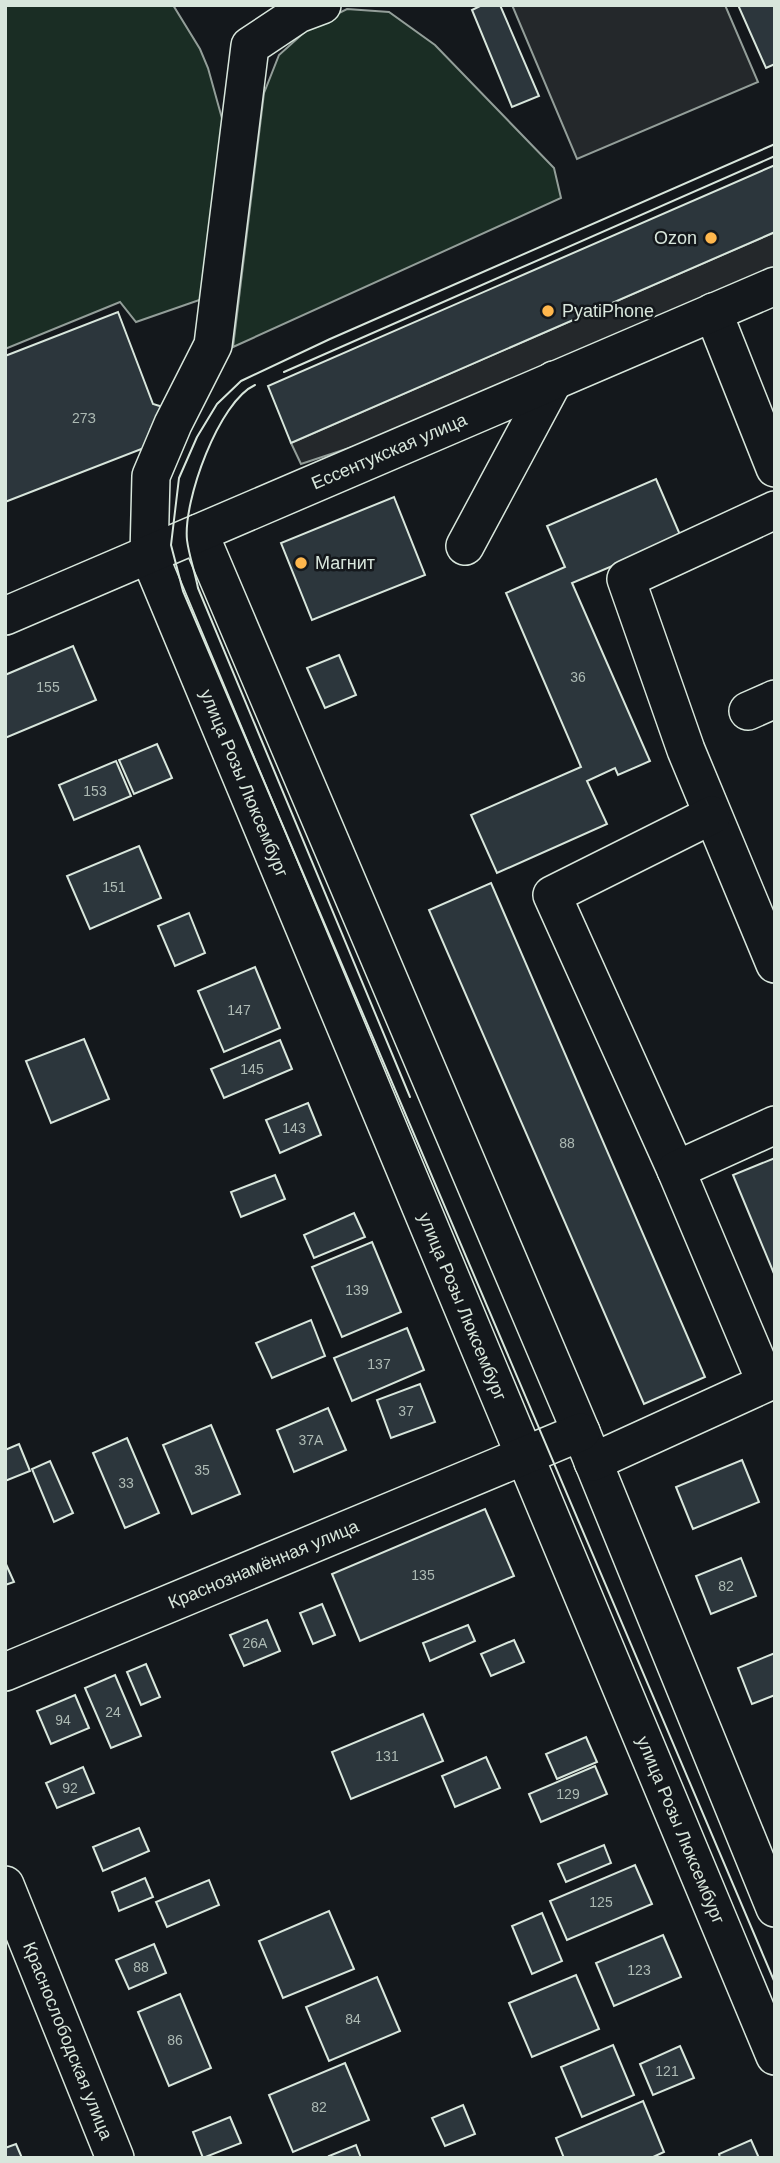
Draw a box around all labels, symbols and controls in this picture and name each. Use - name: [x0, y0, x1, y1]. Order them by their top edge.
- place label: Ozon: [654, 228, 697, 248]
- marker: Ozon: [703, 230, 719, 246]
- place label: PyatiPhone: [562, 301, 654, 321]
- marker: PyatiPhone: [540, 303, 556, 319]
- street label: Ессентукская улица: [309, 409, 471, 493]
- house number: 27З: [72, 410, 96, 426]
- place label: Магнит: [315, 553, 375, 573]
- marker: Магнит: [293, 555, 309, 571]
- house number: 36: [570, 669, 586, 685]
- house number: 155: [36, 679, 60, 695]
- street label: улица Розы Люксембург: [196, 686, 292, 881]
- house number: 153: [83, 783, 107, 799]
- house number: 151: [102, 879, 126, 895]
- house number: 147: [227, 1002, 251, 1018]
- house number: 145: [240, 1061, 264, 1077]
- house number: 143: [282, 1120, 306, 1136]
- house number: 88: [559, 1135, 575, 1151]
- street label: улица Розы Люксембург: [414, 1210, 511, 1404]
- house number: 139: [345, 1282, 369, 1298]
- house number: 137: [367, 1356, 391, 1372]
- house number: 37: [398, 1403, 414, 1419]
- house number: 37А: [299, 1432, 324, 1448]
- house number: 35: [194, 1462, 210, 1478]
- house number: 33: [118, 1475, 134, 1491]
- street label: Краснознамённая улица: [165, 1515, 362, 1613]
- house number: 135: [411, 1567, 435, 1583]
- house number: 82: [718, 1578, 734, 1594]
- house number: 26А: [243, 1635, 268, 1651]
- house number: 24: [105, 1704, 121, 1720]
- house number: 94: [55, 1712, 71, 1728]
- street label: улица Розы Люксембург: [633, 1733, 729, 1927]
- house number: 131: [375, 1748, 399, 1764]
- house number: 92: [62, 1780, 78, 1796]
- house number: 129: [556, 1786, 580, 1802]
- house number: 125: [589, 1894, 613, 1910]
- street label: Краснослободская улица: [19, 1939, 117, 2143]
- house number: 88: [133, 1959, 149, 1975]
- house number: 123: [627, 1962, 651, 1978]
- house number: 84: [345, 2011, 361, 2027]
- house number: 86: [167, 2032, 183, 2048]
- house number: 121: [655, 2063, 679, 2079]
- house number: 82: [311, 2099, 327, 2115]

